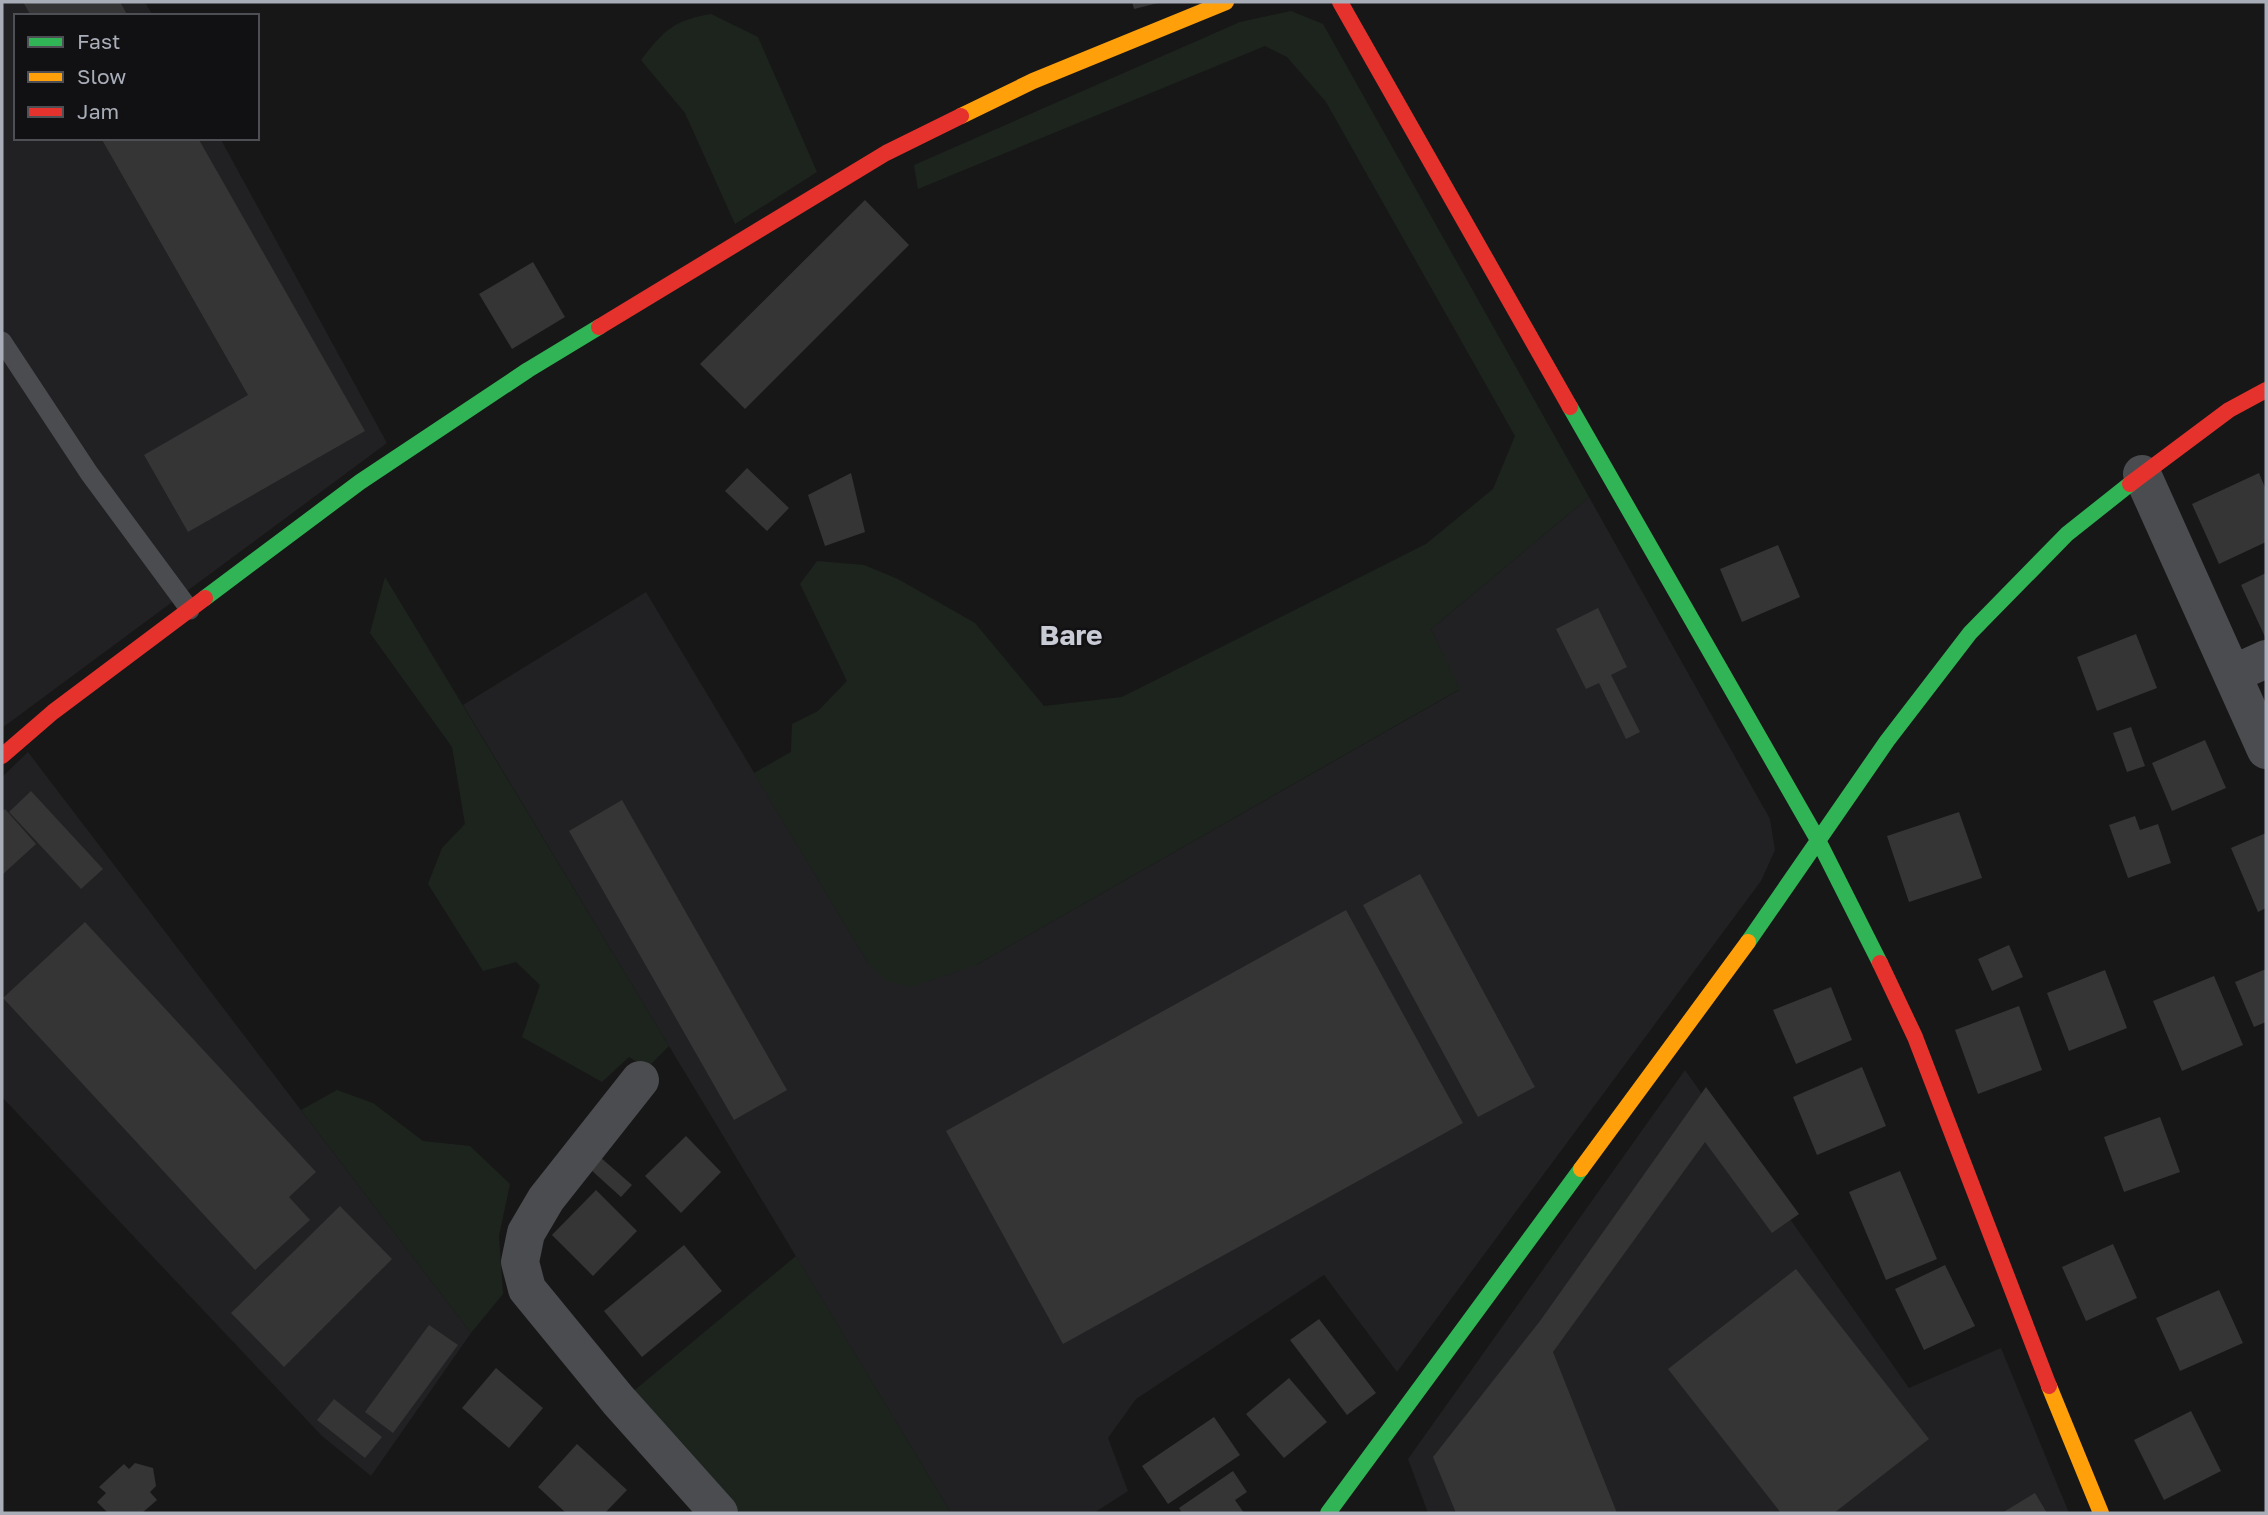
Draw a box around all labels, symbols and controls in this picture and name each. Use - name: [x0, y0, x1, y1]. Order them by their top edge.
- legend: [14, 14, 259, 140]
- text: Fast: [77, 28, 120, 54]
- text: Slow: [77, 63, 126, 89]
- text: Jam: [77, 98, 119, 124]
- district label: Bare: [1039, 618, 1103, 651]

